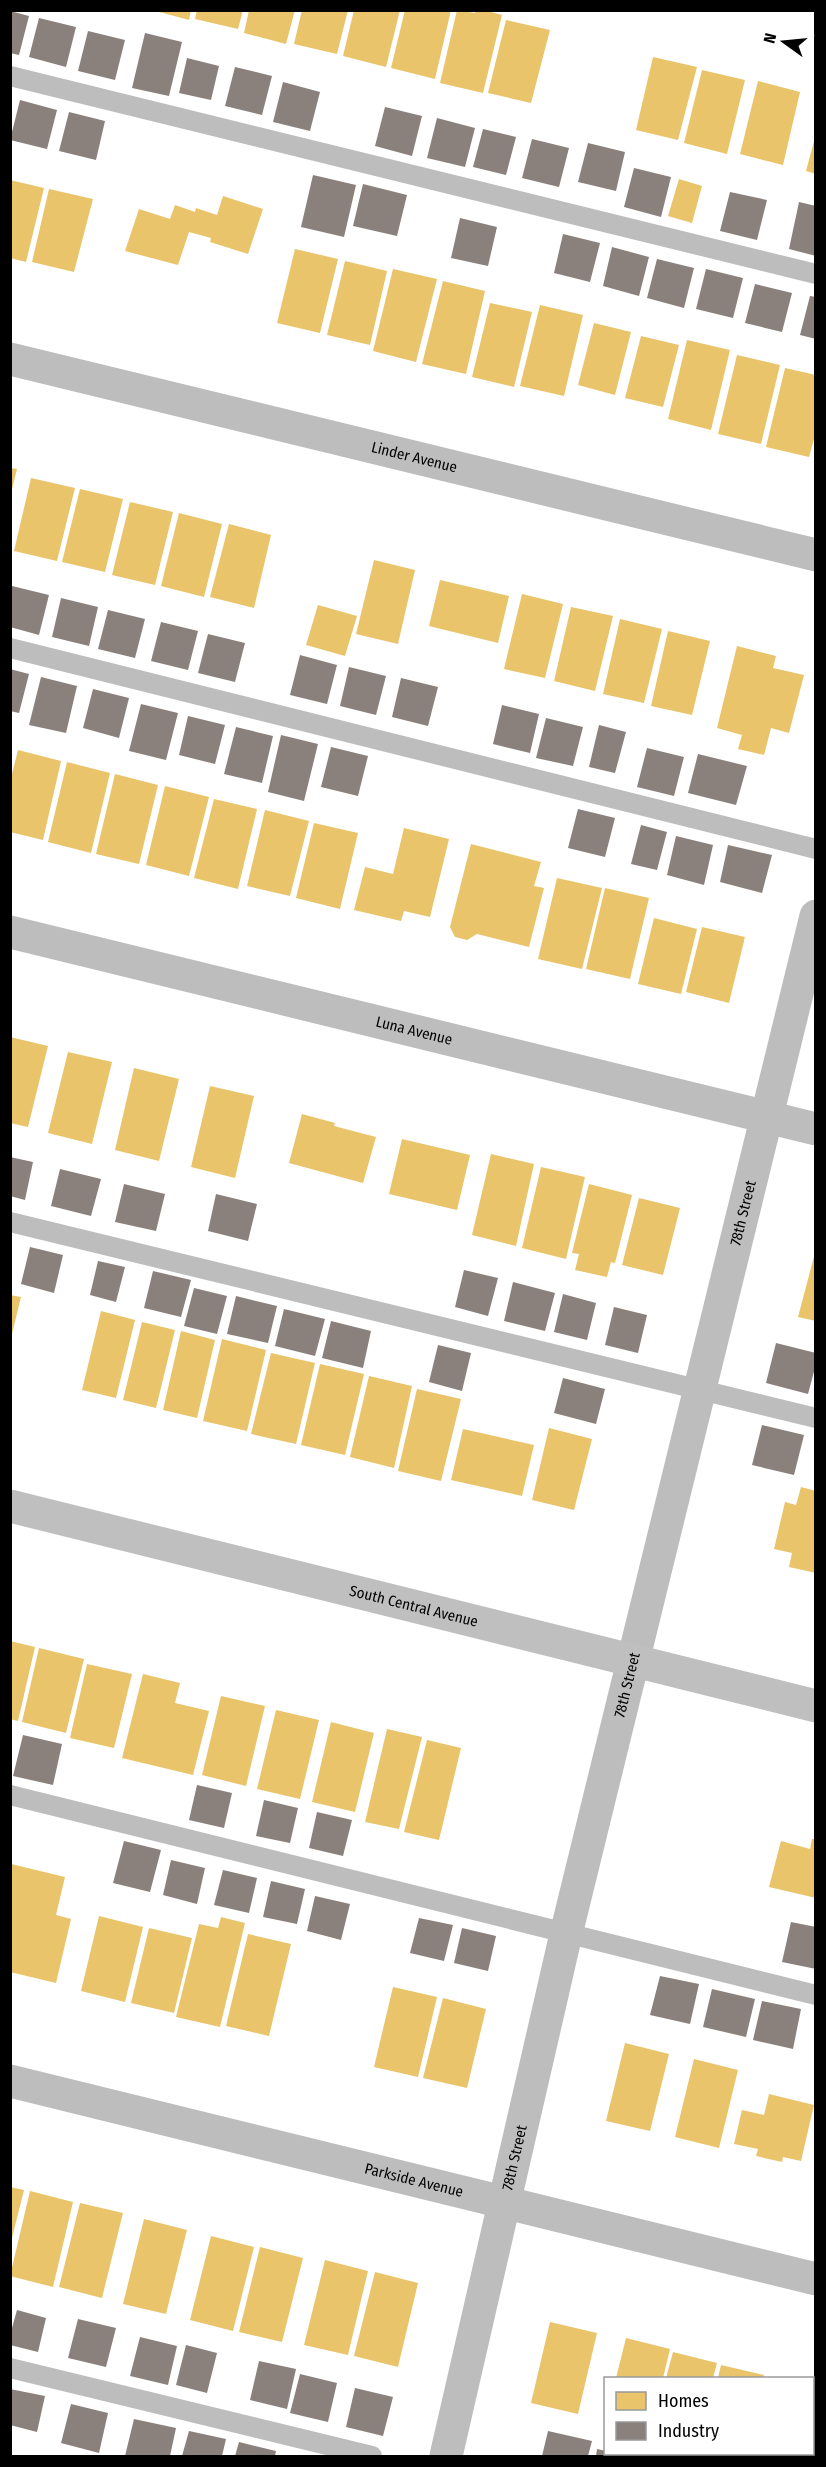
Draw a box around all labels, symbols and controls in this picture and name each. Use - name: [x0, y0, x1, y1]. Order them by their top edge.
- north arrow: [754, 12, 814, 72]
- text: N: [760, 31, 780, 45]
- street label: Linder Avenue: [369, 438, 459, 476]
- street label: Luna Avenue: [374, 1013, 454, 1049]
- street label: 78th Street: [726, 1178, 760, 1248]
- street label: South Central Avenue: [348, 1582, 480, 1631]
- street label: 78th Street: [610, 1650, 644, 1719]
- street label: 78th Street: [498, 2123, 531, 2192]
- street label: Parkside Avenue: [363, 2159, 465, 2201]
- legend: [604, 2377, 814, 2455]
- text: Homes: [658, 2390, 709, 2412]
- text: Industry: [658, 2420, 719, 2442]

